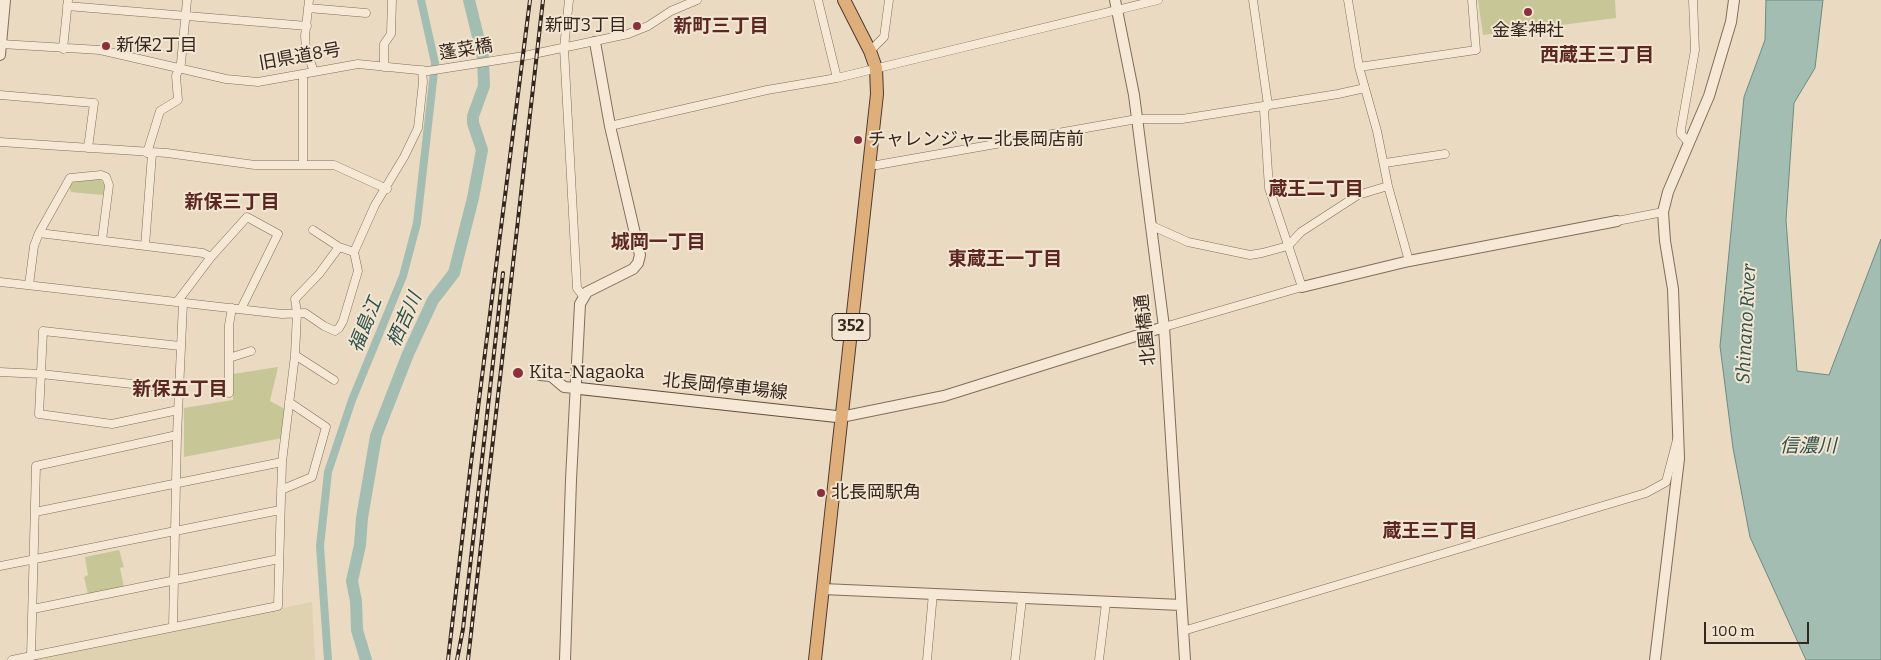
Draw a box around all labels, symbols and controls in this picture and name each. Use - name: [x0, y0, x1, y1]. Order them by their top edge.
- marker: 金峯神社: [1522, 6, 1534, 18]
- place label: 新町3丁目: [545, 15, 627, 37]
- district label: 新町三丁目: [674, 16, 768, 38]
- marker: 新町3丁目: [631, 20, 643, 32]
- place label: 金峯神社: [1492, 20, 1564, 42]
- place label: 新保2丁目: [116, 35, 198, 57]
- street label: 蓬菜橋: [438, 35, 494, 65]
- street label: 旧県道8号: [257, 39, 343, 75]
- marker: 新保2丁目: [100, 40, 112, 52]
- district label: 西蔵王三丁目: [1540, 45, 1654, 67]
- place label: チャレンジャー北長岡店前: [868, 129, 1084, 151]
- marker: チャレンジャー北長岡店前: [852, 134, 864, 146]
- district label: 蔵王二丁目: [1269, 179, 1363, 201]
- district label: 新保三丁目: [185, 192, 279, 214]
- district label: 城岡一丁目: [611, 232, 705, 254]
- district label: 東蔵王一丁目: [948, 249, 1062, 271]
- water label: Shinano River: [1732, 264, 1762, 384]
- water label: 栖吉川: [383, 289, 427, 351]
- street label: 北園橋通: [1131, 293, 1161, 367]
- water label: 福島江: [345, 294, 387, 356]
- road number: 352: [832, 314, 870, 341]
- place label: Kita-Nagaoka: [529, 362, 645, 384]
- marker: Kita-Nagaoka: [511, 366, 525, 380]
- street label: 北長岡停車場線: [661, 370, 789, 404]
- district label: 新保五丁目: [133, 379, 227, 401]
- water label: 信濃川: [1780, 436, 1836, 458]
- place label: 北長岡駅角: [831, 482, 921, 504]
- marker: 北長岡駅角: [815, 487, 827, 499]
- district label: 蔵王三丁目: [1383, 521, 1477, 543]
- scale bar: [1706, 612, 1811, 644]
- text: 100 m: [1712, 622, 1755, 640]

